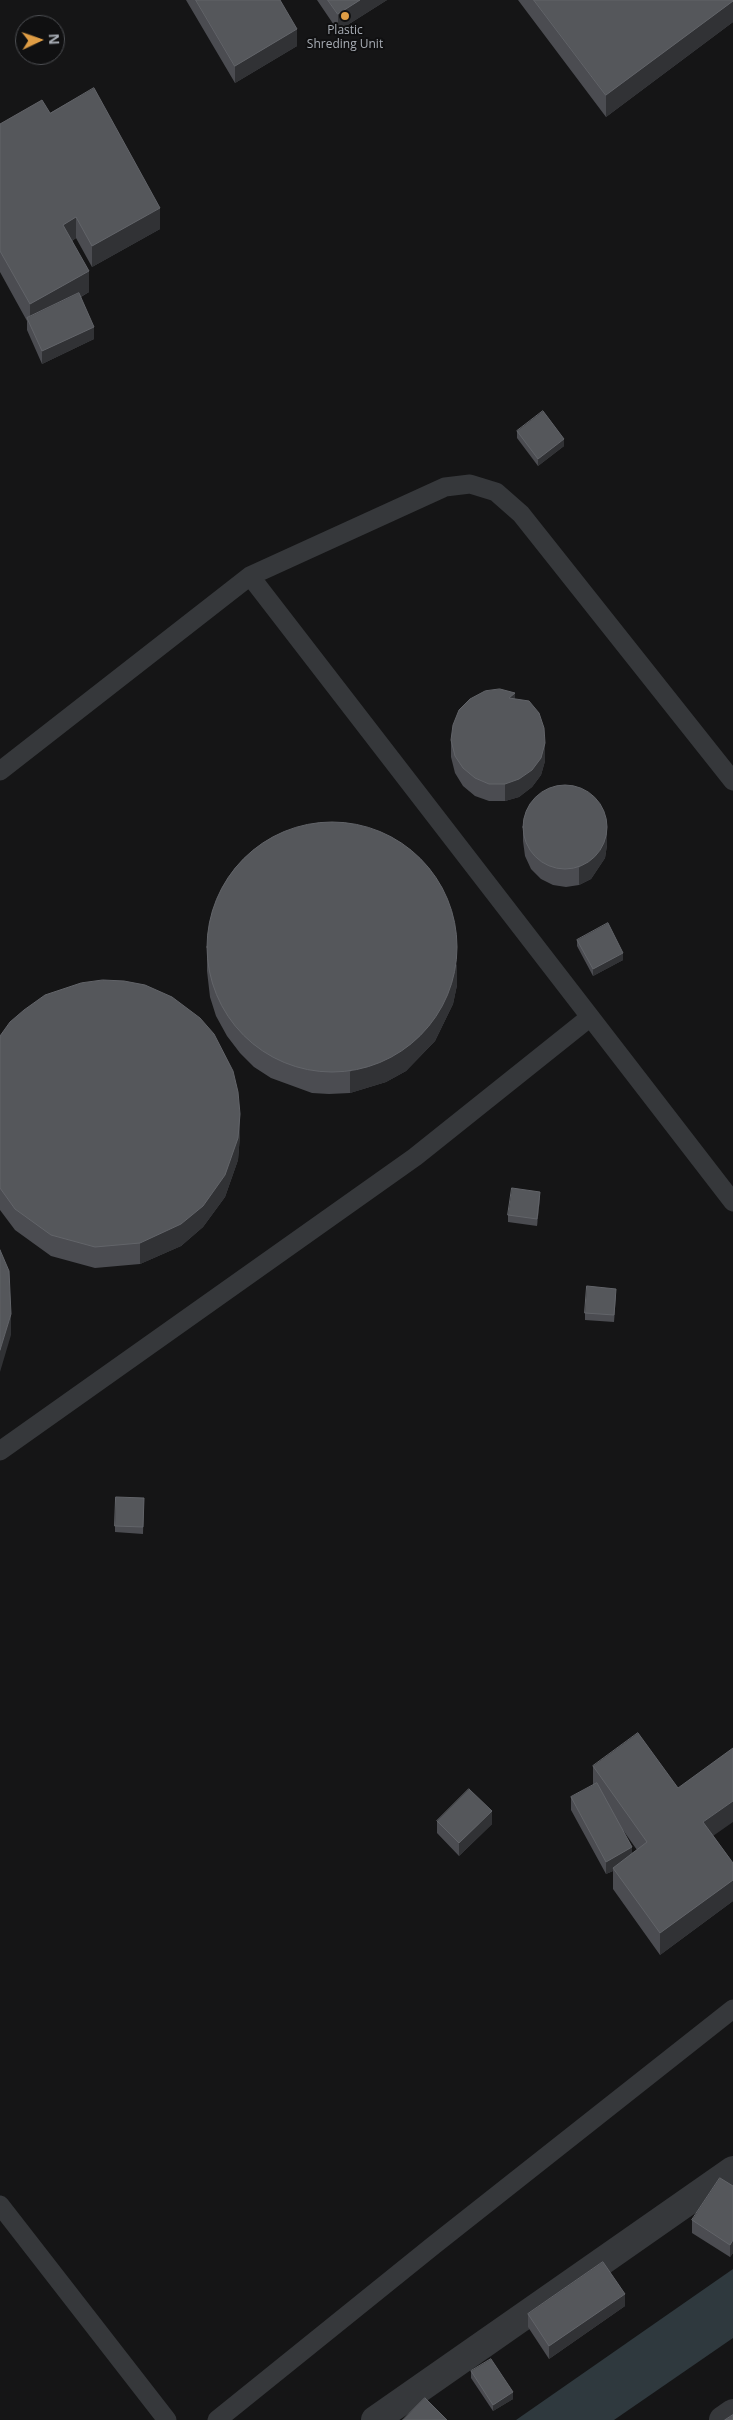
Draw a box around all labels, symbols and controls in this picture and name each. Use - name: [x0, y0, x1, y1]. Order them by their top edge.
- marker: Plastic Shreding Unit: [339, 10, 351, 22]
- north arrow: [15, 15, 65, 65]
- place label: Plastic Shreding Unit: [307, 24, 383, 52]
- text: N: [45, 33, 64, 45]

